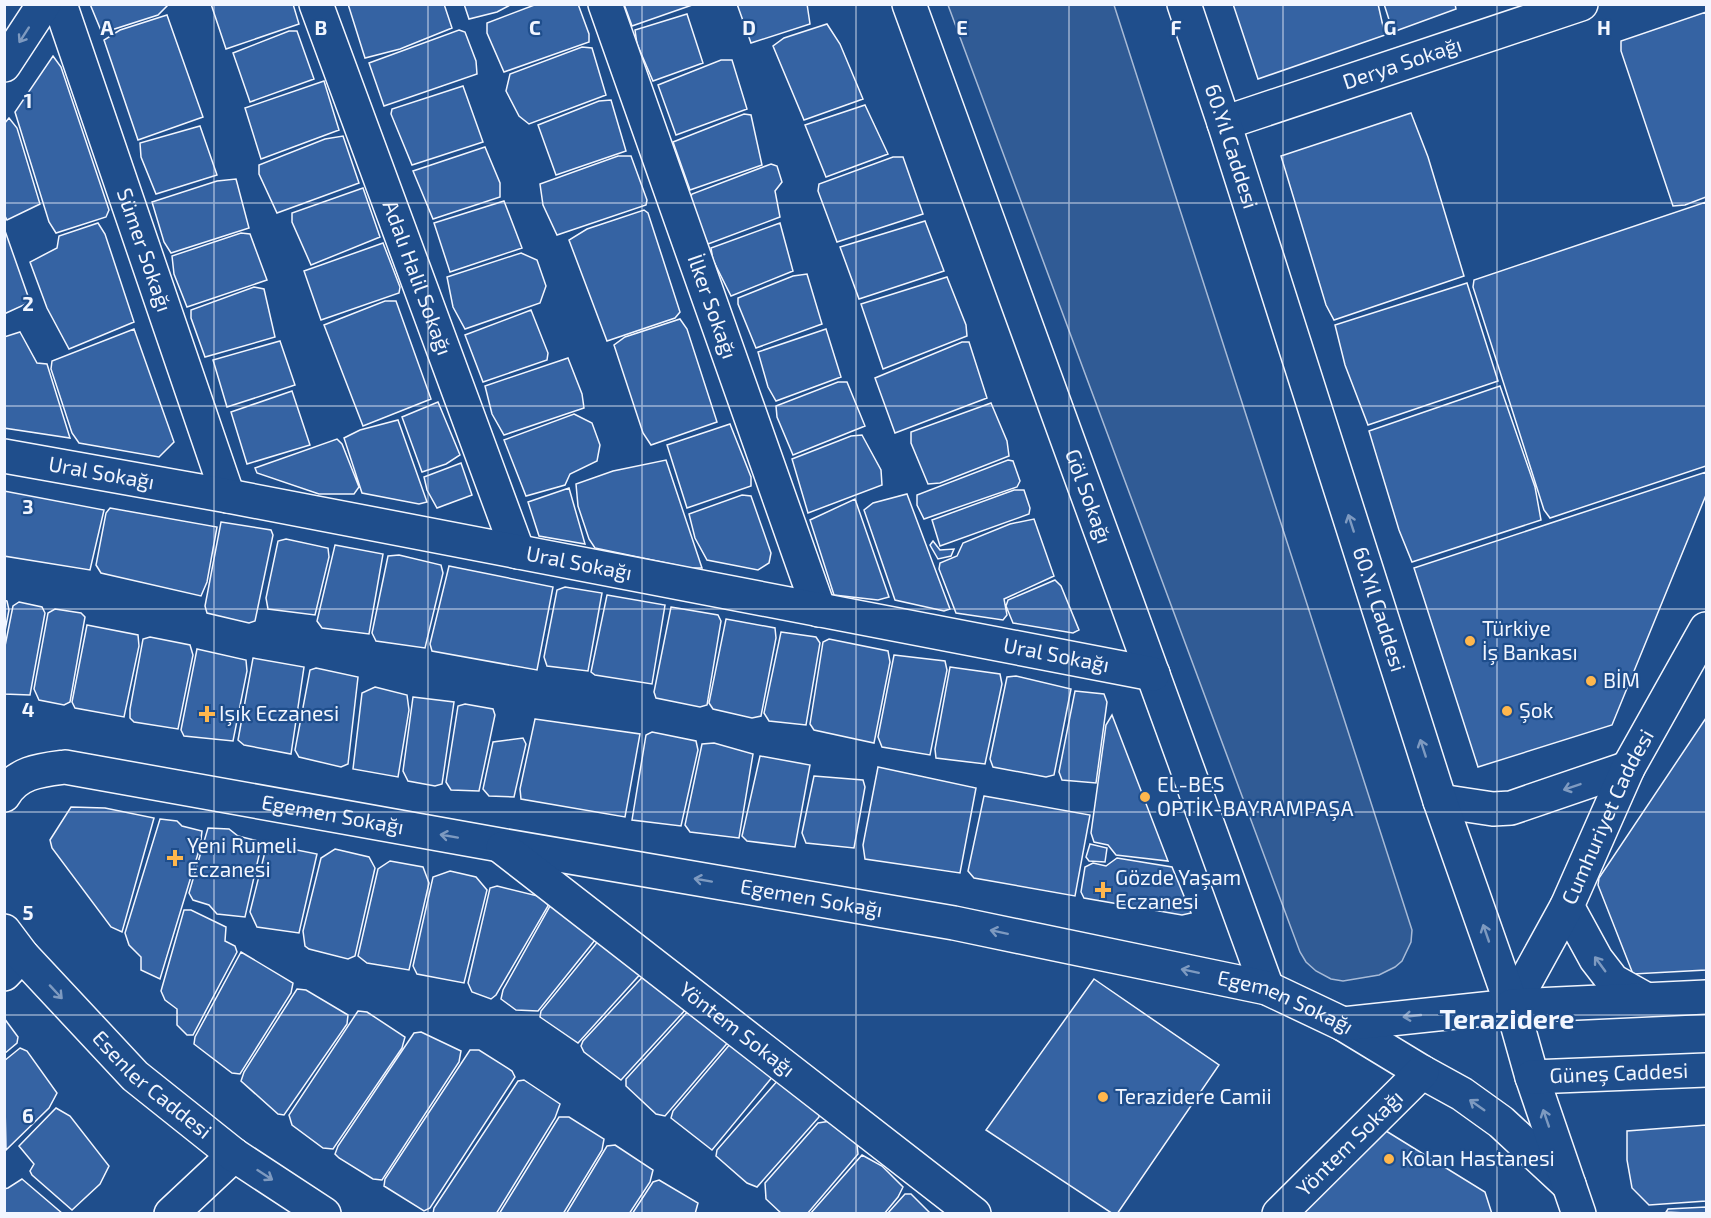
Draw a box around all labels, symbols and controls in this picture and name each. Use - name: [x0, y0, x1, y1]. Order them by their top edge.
- text: A: [100, 15, 114, 39]
- text: B: [315, 15, 327, 39]
- text: C: [529, 15, 541, 39]
- text: D: [742, 15, 756, 39]
- text: E: [956, 15, 968, 39]
- text: F: [1170, 15, 1182, 39]
- text: G: [1384, 15, 1396, 39]
- text: H: [1597, 15, 1611, 39]
- one-way arrow: [18, 26, 30, 43]
- street label: Derya Sokağı: [1339, 31, 1465, 94]
- street label: 60.Yıl Caddesi: [1201, 80, 1264, 211]
- text: 1: [24, 88, 32, 112]
- street label: Sümer Sokağı: [113, 184, 178, 315]
- street label: Adalı Halil Sokağı: [378, 197, 458, 358]
- street label: İlker Sokağı: [683, 251, 743, 362]
- text: 2: [22, 291, 34, 315]
- street label: Göl Sokağı: [1061, 445, 1118, 546]
- street label: Ural Sokağı: [47, 450, 157, 494]
- text: 3: [22, 494, 34, 518]
- one-way arrow: [1345, 514, 1356, 533]
- street label: Ural Sokağı: [524, 540, 634, 584]
- street label: 60.Yıl Caddesi: [1349, 543, 1412, 674]
- place label: Türkiye İş Bankası: [1482, 615, 1578, 666]
- street label: Ural Sokağı: [1002, 632, 1112, 676]
- marker: Türkiye İş Bankası: [1463, 634, 1477, 648]
- place label: BİM: [1603, 667, 1640, 692]
- marker: BİM: [1584, 674, 1598, 688]
- text: 4: [22, 697, 35, 721]
- place label: Şok: [1519, 697, 1554, 724]
- place label: Işık Eczanesi: [219, 700, 339, 727]
- marker: Şok: [1500, 704, 1514, 718]
- marker: Işık Eczanesi: [200, 707, 214, 721]
- street label: Cumhuriyet Caddesi: [1555, 725, 1658, 908]
- one-way arrow: [1417, 739, 1428, 758]
- place label: EL-BES OPTİK-BAYRAMPAŞA: [1157, 771, 1353, 822]
- one-way arrow: [1563, 782, 1582, 793]
- street label: Egemen Sokağı: [260, 788, 406, 839]
- marker: EL-BES OPTİK-BAYRAMPAŞA: [1138, 790, 1152, 804]
- one-way arrow: [440, 830, 459, 841]
- place label: Yeni Rumeli Eczanesi: [187, 832, 297, 881]
- marker: Yeni Rumeli Eczanesi: [168, 851, 182, 865]
- place label: Gözde Yaşam Eczanesi: [1115, 864, 1241, 913]
- street label: Egemen Sokağı: [739, 873, 885, 922]
- one-way arrow: [694, 874, 713, 885]
- marker: Gözde Yaşam Eczanesi: [1096, 883, 1110, 897]
- text: 5: [22, 900, 34, 924]
- one-way arrow: [1480, 924, 1491, 943]
- one-way arrow: [989, 926, 1009, 937]
- one-way arrow: [1594, 956, 1606, 972]
- street label: Egemen Sokağı: [1215, 964, 1359, 1038]
- one-way arrow: [1180, 965, 1199, 977]
- street label: Yöntem Sokağı: [675, 976, 801, 1081]
- one-way arrow: [49, 984, 63, 999]
- district label: Terazidere: [1439, 1002, 1575, 1034]
- one-way arrow: [1402, 1011, 1422, 1022]
- street label: Esenler Caddesi: [88, 1025, 217, 1143]
- street label: Güneş Caddesi: [1549, 1057, 1689, 1087]
- place label: Terazidere Camii: [1115, 1083, 1272, 1108]
- street label: Yöntem Sokağı: [1290, 1084, 1407, 1201]
- marker: Terazidere Camii: [1096, 1090, 1110, 1104]
- one-way arrow: [1470, 1099, 1486, 1111]
- text: 6: [22, 1103, 34, 1127]
- one-way arrow: [1540, 1109, 1551, 1128]
- place label: Kolan Hastanesi: [1401, 1145, 1555, 1170]
- marker: Kolan Hastanesi: [1382, 1152, 1396, 1166]
- one-way arrow: [256, 1169, 272, 1181]

